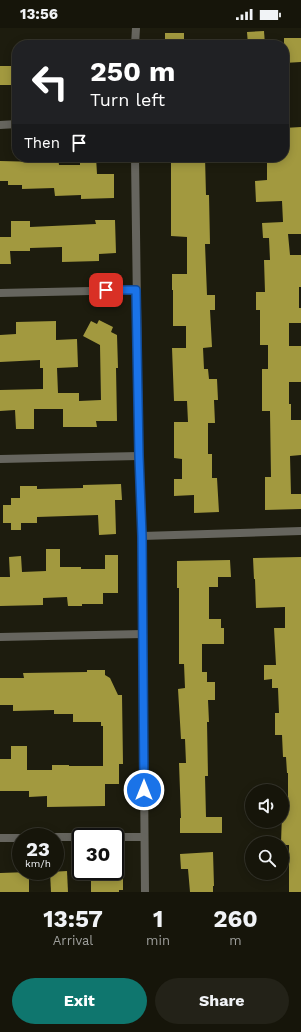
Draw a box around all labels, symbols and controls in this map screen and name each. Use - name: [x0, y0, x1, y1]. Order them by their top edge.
- text: 13:56: [20, 5, 58, 23]
- text: 250 m: [90, 55, 175, 88]
- icon: left: [24, 56, 76, 108]
- text: Turn left: [90, 89, 165, 110]
- icon: arrive: [68, 132, 90, 154]
- text: Then: [24, 134, 60, 152]
- pin: [89, 273, 123, 307]
- icon: arrive: [95, 279, 117, 301]
- position arrow: [123, 769, 165, 811]
- map controls: [245, 784, 289, 880]
- button: sound: [245, 784, 289, 828]
- speed limit sign: 30: [72, 828, 124, 880]
- button: search: [245, 836, 289, 880]
- text: 23: [26, 837, 50, 861]
- text: km/h: [25, 858, 51, 869]
- text: 13:57: [43, 905, 103, 933]
- text: 1: [153, 905, 163, 933]
- text: 260: [213, 905, 258, 933]
- text: Arrival: [53, 933, 93, 948]
- text: min: [146, 933, 170, 948]
- text: m: [229, 933, 242, 948]
- button: Exit: [12, 978, 147, 1024]
- button: Share: [155, 978, 289, 1024]

